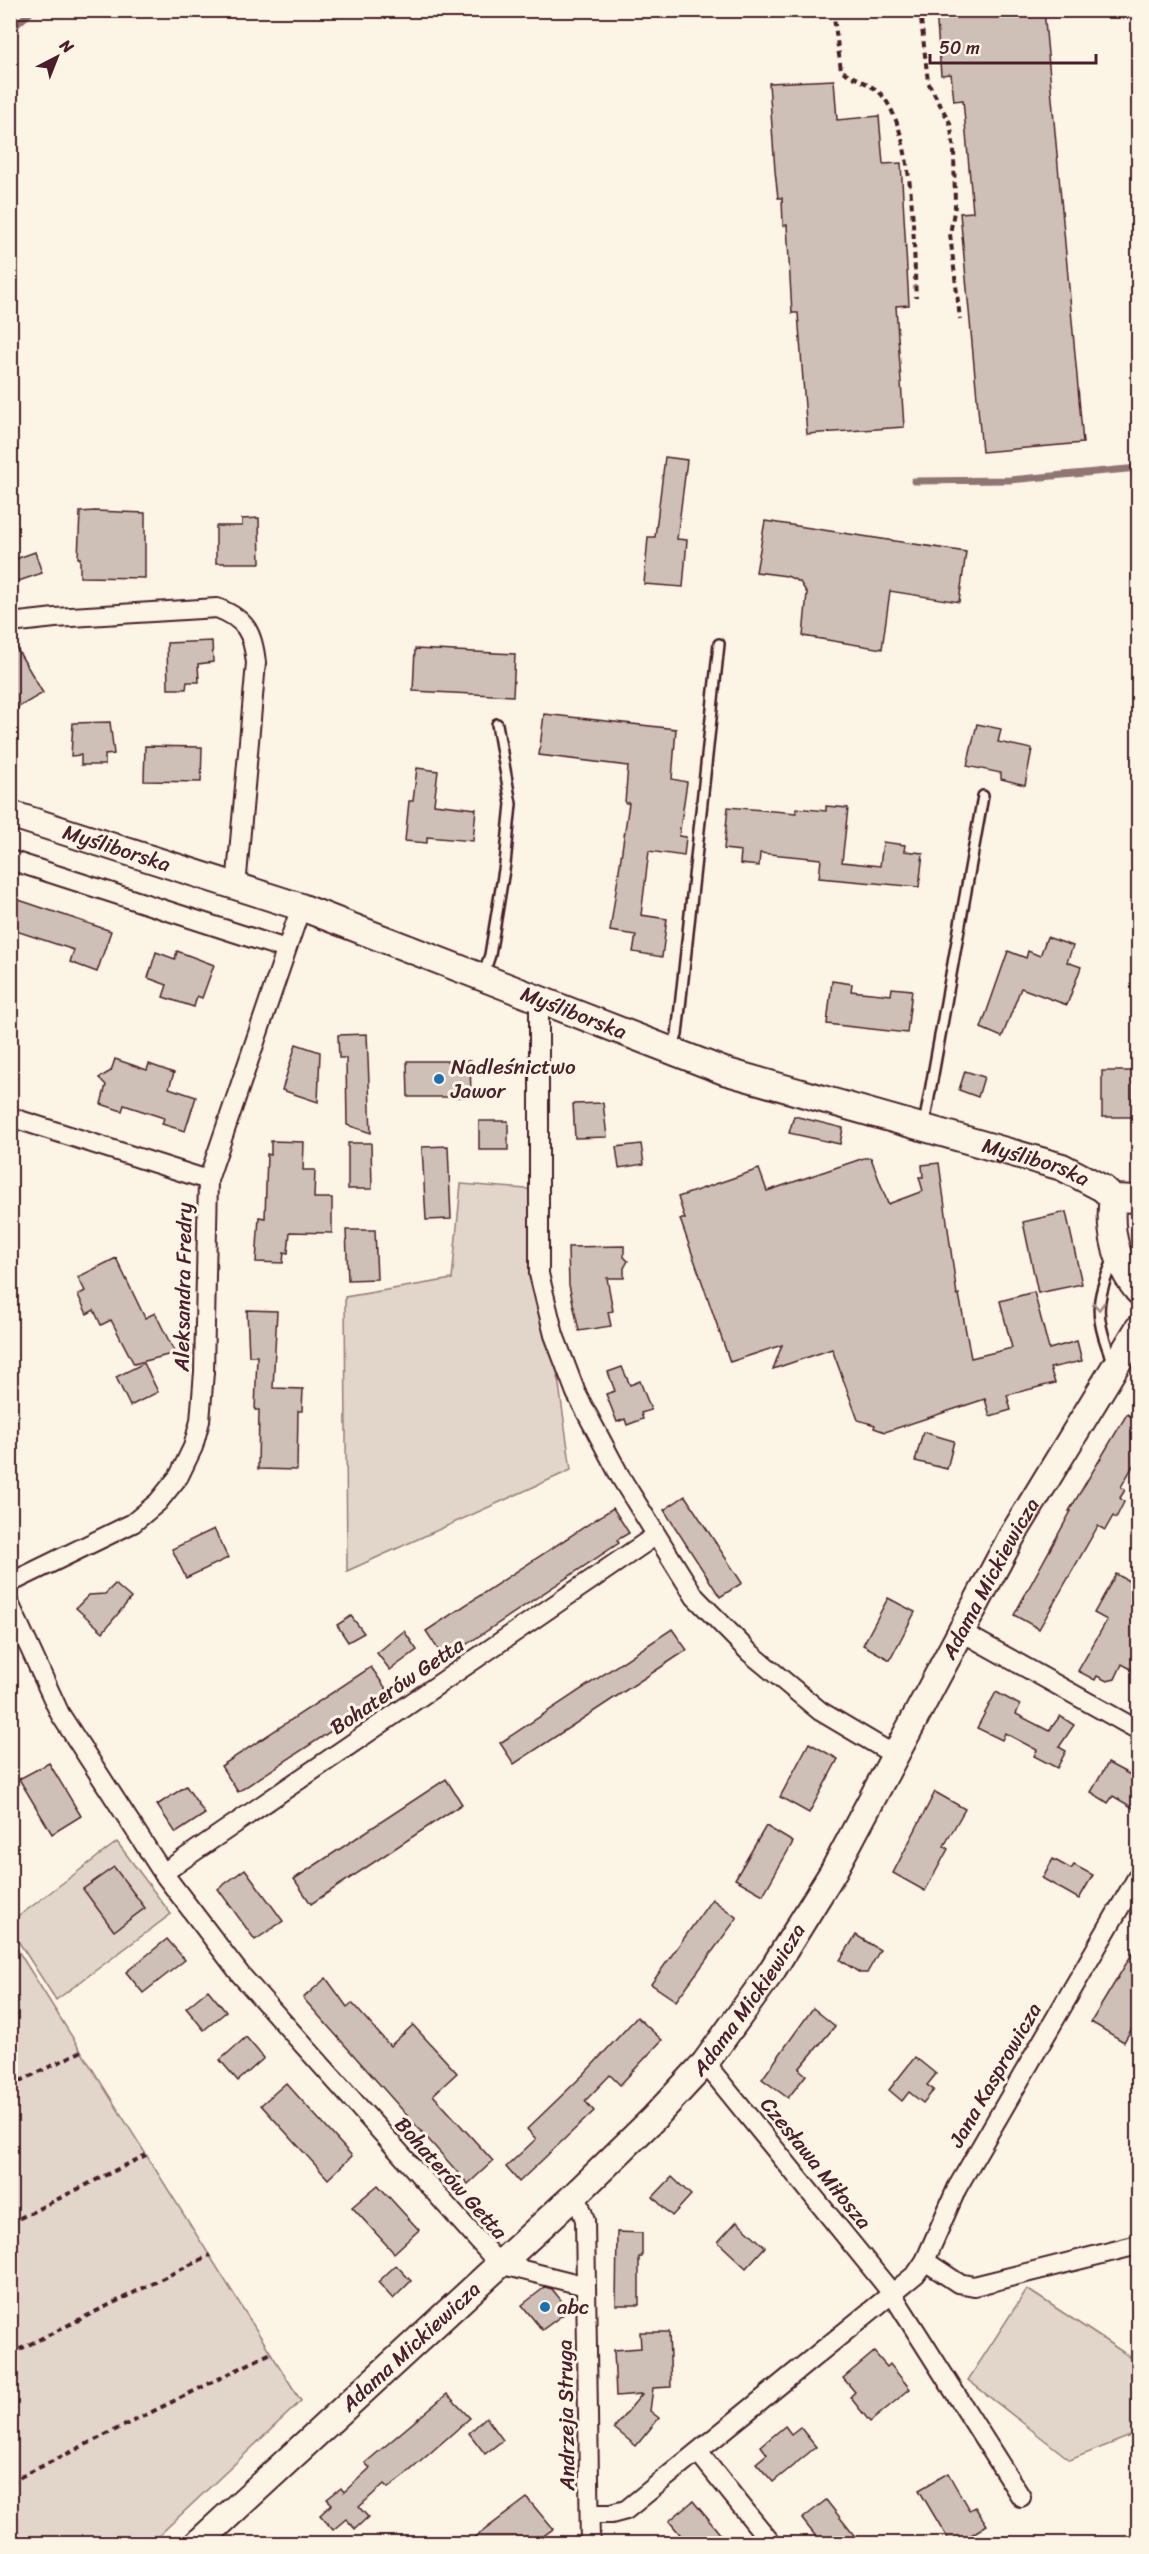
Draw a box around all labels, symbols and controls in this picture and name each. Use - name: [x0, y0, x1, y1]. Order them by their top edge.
- north arrow: [27, 27, 87, 87]
- scale bar: [930, 27, 1096, 65]
- text: N: [52, 31, 81, 61]
- text: 50 m: [939, 32, 980, 64]
- street label: Myśliborska: [58, 813, 176, 883]
- street label: Myśliborska: [515, 975, 633, 1051]
- place label: Nadleśnictwo Jawor: [450, 1048, 576, 1110]
- marker: Nadleśnictwo Jawor: [432, 1072, 446, 1086]
- street label: Myśliborska: [978, 1126, 1097, 1198]
- street label: Aleksandra Fredry: [163, 1202, 203, 1373]
- one-way arrow: [1093, 1302, 1106, 1311]
- street label: Adama Mickiewicza: [930, 1489, 1051, 1667]
- street label: Bohaterów Getta: [322, 1626, 473, 1745]
- street label: Adama Mickiewicza: [682, 1915, 816, 2086]
- street label: Jana Kasprowicza: [937, 1995, 1052, 2156]
- street label: Czesława Miłosza: [750, 2088, 882, 2238]
- street label: Bohaterów Getta: [385, 2107, 518, 2249]
- street label: Adama Mickiewicza: [331, 2271, 490, 2422]
- place label: abc: [557, 2288, 590, 2326]
- marker: abc: [538, 2300, 552, 2314]
- street label: Andrzeja Struga: [546, 2339, 586, 2492]

